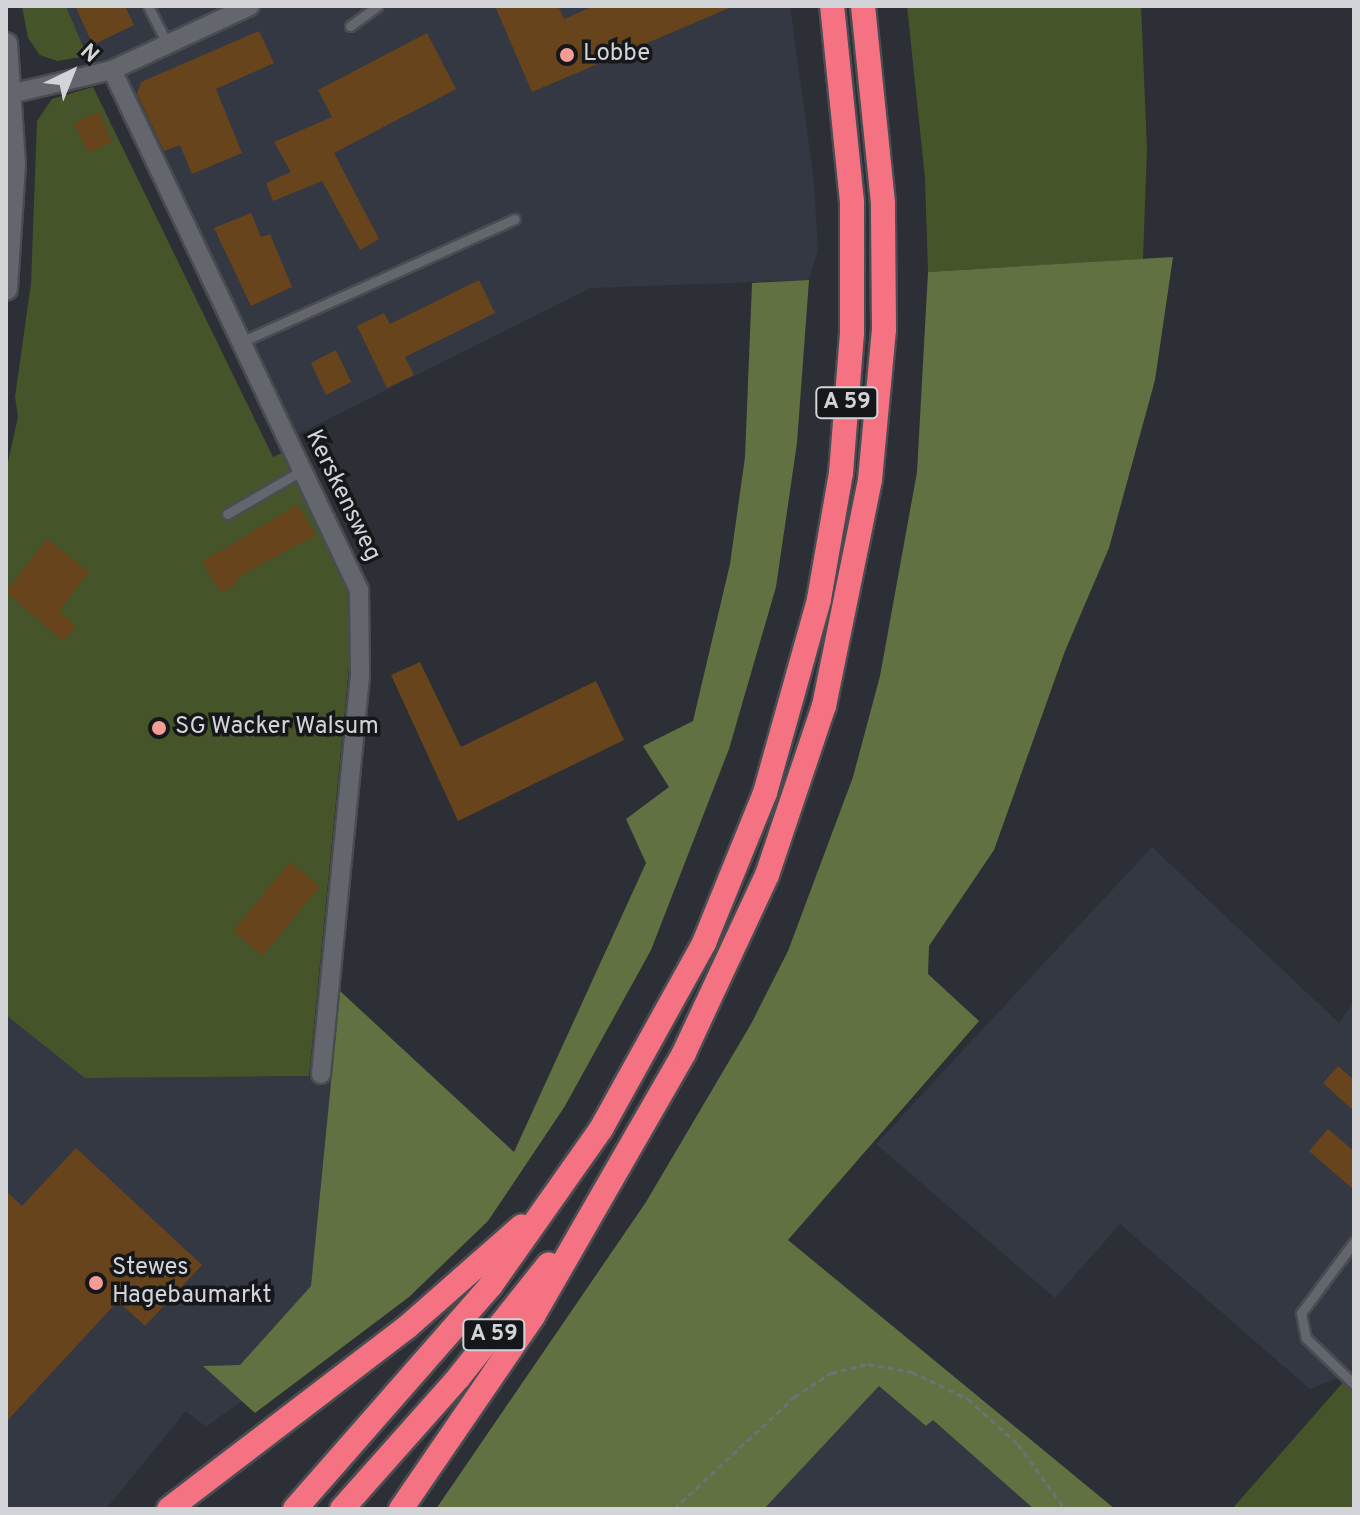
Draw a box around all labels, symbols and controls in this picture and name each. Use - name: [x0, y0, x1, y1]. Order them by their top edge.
- north arrow: [32, 32, 112, 112]
- text: N: [74, 39, 104, 69]
- place label: Lobbe: [583, 41, 650, 69]
- marker: Lobbe: [558, 46, 576, 64]
- road number: A 59: [813, 385, 881, 421]
- street label: Kerskensweg: [298, 426, 386, 566]
- place label: SG Wacker Walsum: [175, 714, 380, 742]
- marker: SG Wacker Walsum: [150, 719, 168, 737]
- place label: Stewes Hagebaumarkt: [112, 1255, 272, 1311]
- marker: Stewes Hagebaumarkt: [87, 1274, 105, 1292]
- road number: A 59: [460, 1317, 528, 1353]

